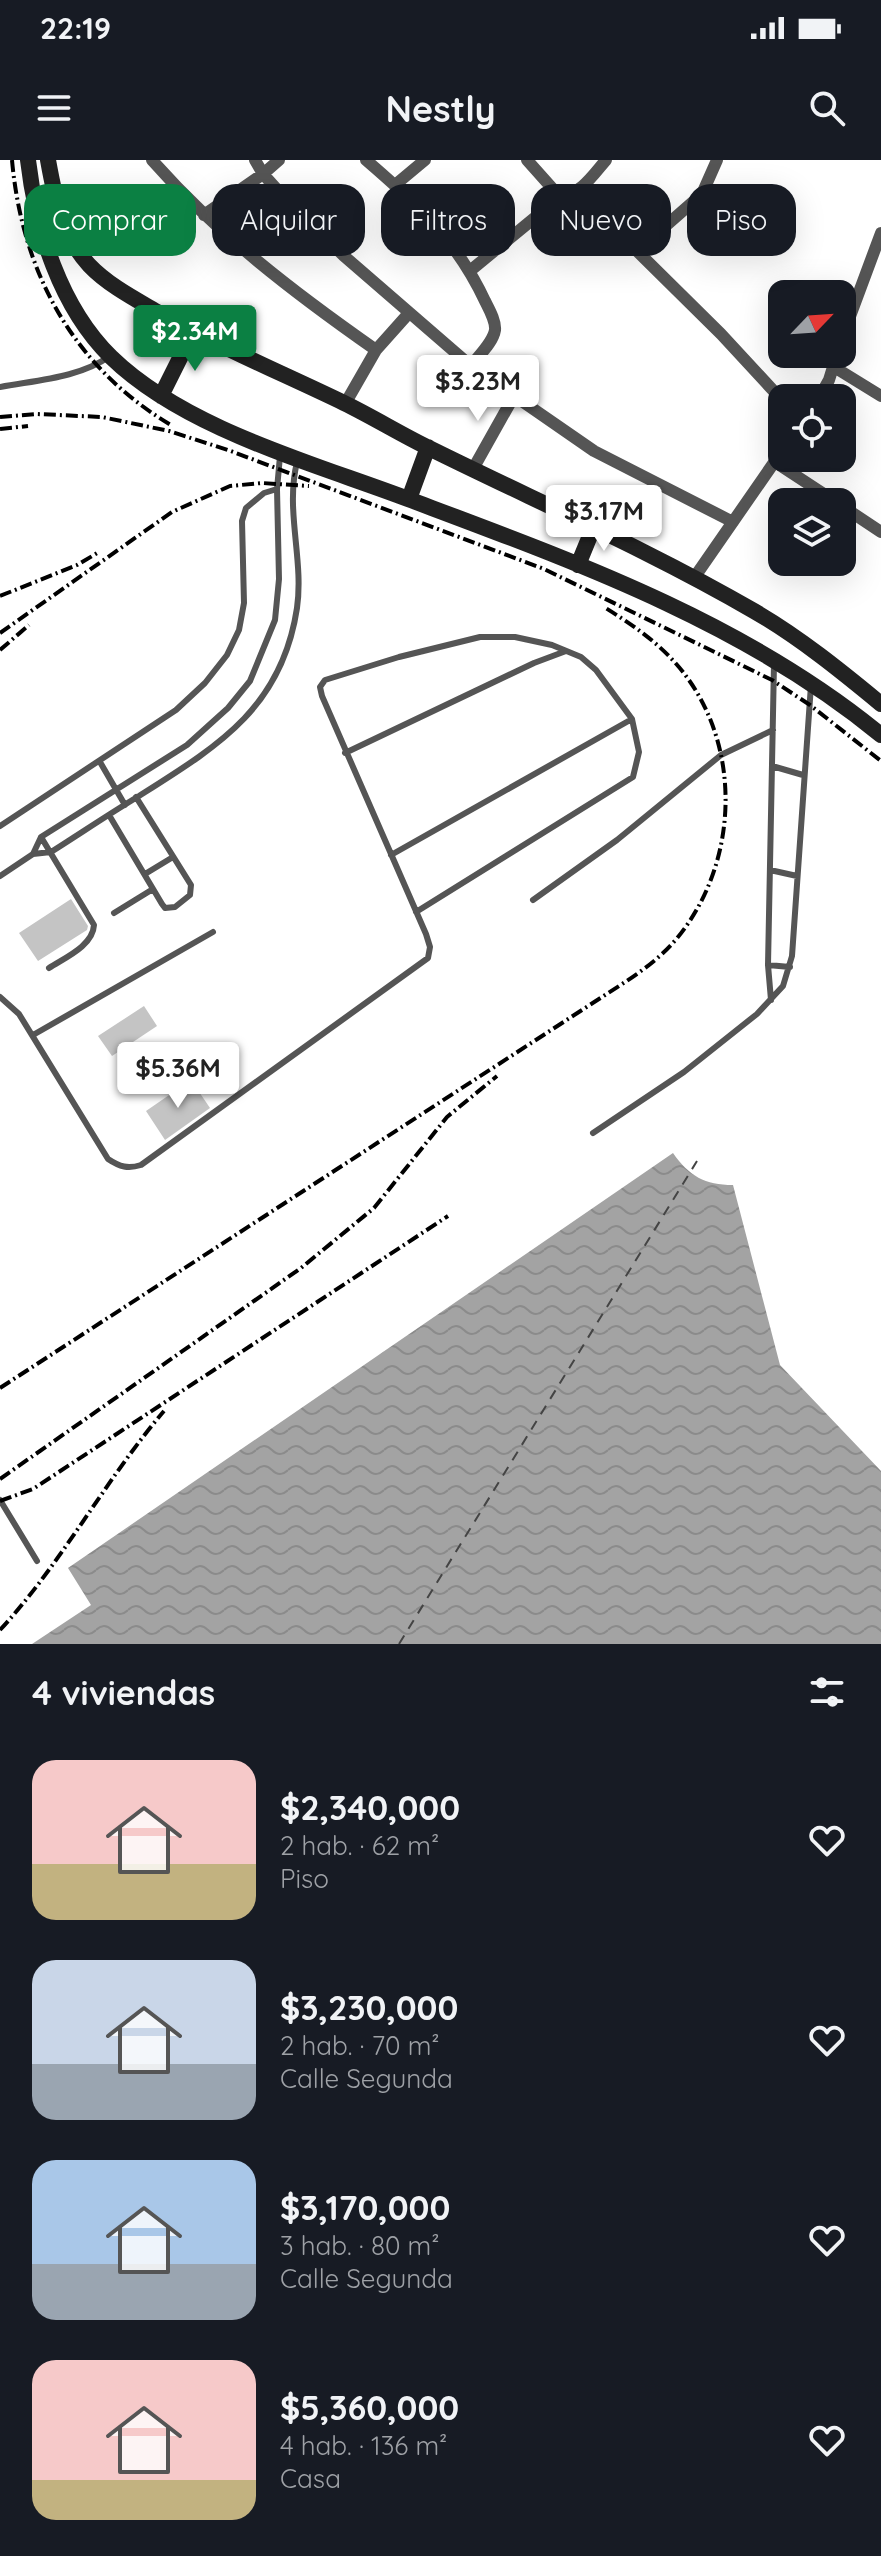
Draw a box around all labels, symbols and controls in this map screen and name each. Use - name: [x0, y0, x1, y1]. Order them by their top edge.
- text: 22:19: [40, 9, 111, 47]
- icon: menu: [32, 86, 76, 130]
- text: Nestly: [385, 86, 496, 131]
- icon: search: [805, 86, 849, 130]
- chip: Comprar: [24, 184, 196, 256]
- chip: Alquilar: [212, 184, 365, 256]
- chip: Filtros: [381, 184, 515, 256]
- chip: Nuevo: [531, 184, 671, 256]
- chip: Piso: [687, 184, 796, 256]
- north arrow: [768, 280, 856, 368]
- map controls: [768, 280, 856, 576]
- pin: $2.34M: [130, 305, 260, 373]
- text: $2.34M: [151, 314, 239, 347]
- pin: $3.23M: [413, 355, 543, 423]
- text: $3.23M: [435, 364, 521, 397]
- button: locate: [768, 384, 856, 472]
- pin: $3.17M: [539, 485, 669, 553]
- button: layers: [768, 488, 856, 576]
- text: $3.17M: [564, 494, 644, 527]
- pin: $5.36M: [113, 1042, 243, 1110]
- text: $5.36M: [135, 1051, 221, 1084]
- icon: filters: [805, 1670, 849, 1714]
- text: 4 viviendas: [32, 1671, 215, 1714]
- text: $2,340,000: [280, 1786, 460, 1829]
- icon: home: [96, 1792, 192, 1888]
- icon: heart: [805, 1818, 849, 1862]
- text: 2 hab. · 62 m²: [280, 1829, 439, 1862]
- text: Piso: [280, 1862, 329, 1895]
- text: $3,230,000: [280, 1986, 458, 2029]
- icon: home: [96, 1992, 192, 2088]
- icon: heart: [805, 2018, 849, 2062]
- text: 2 hab. · 70 m²: [280, 2029, 440, 2062]
- text: Calle Segunda: [280, 2062, 453, 2095]
- text: $3,170,000: [280, 2186, 450, 2229]
- icon: home: [96, 2192, 192, 2288]
- icon: heart: [805, 2218, 849, 2262]
- text: 3 hab. · 80 m²: [280, 2229, 440, 2262]
- text: Calle Segunda: [280, 2262, 453, 2295]
- text: $5,360,000: [280, 2386, 459, 2429]
- icon: home: [96, 2392, 192, 2488]
- icon: heart: [805, 2418, 849, 2462]
- text: 4 hab. · 136 m²: [280, 2429, 447, 2462]
- text: Casa: [280, 2462, 341, 2495]

